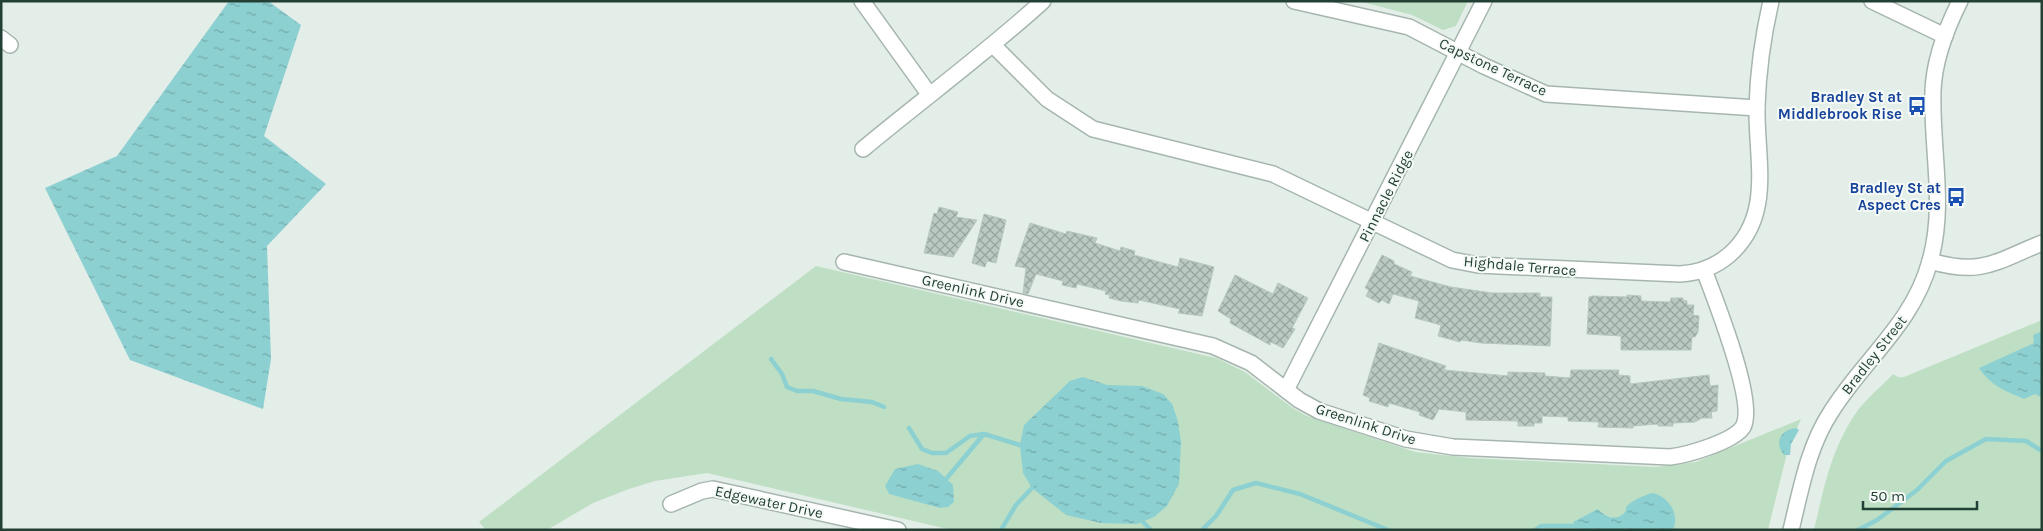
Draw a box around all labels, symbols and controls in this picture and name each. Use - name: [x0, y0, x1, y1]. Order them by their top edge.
- street label: Capstone Terrace: [1436, 34, 1550, 100]
- place label: Bradley St at Middlebrook Rise: [1778, 88, 1902, 123]
- bus stop icon: Bradley St at Middlebrook Rise: [1906, 95, 1928, 117]
- street label: Pinnacle Ridge: [1355, 147, 1417, 245]
- place label: Bradley St at Aspect Cres: [1850, 179, 1941, 214]
- bus stop icon: Bradley St at Aspect Cres: [1945, 186, 1967, 208]
- street label: Highdale Terrace: [1463, 252, 1577, 280]
- street label: Greenlink Drive: [920, 270, 1026, 312]
- street label: Bradley Street: [1838, 312, 1911, 398]
- street label: Greenlink Drive: [1314, 399, 1418, 449]
- scale bar: [1863, 478, 1977, 510]
- street label: Edgewater Drive: [713, 482, 825, 522]
- text: 50 m: [1870, 487, 1905, 505]

